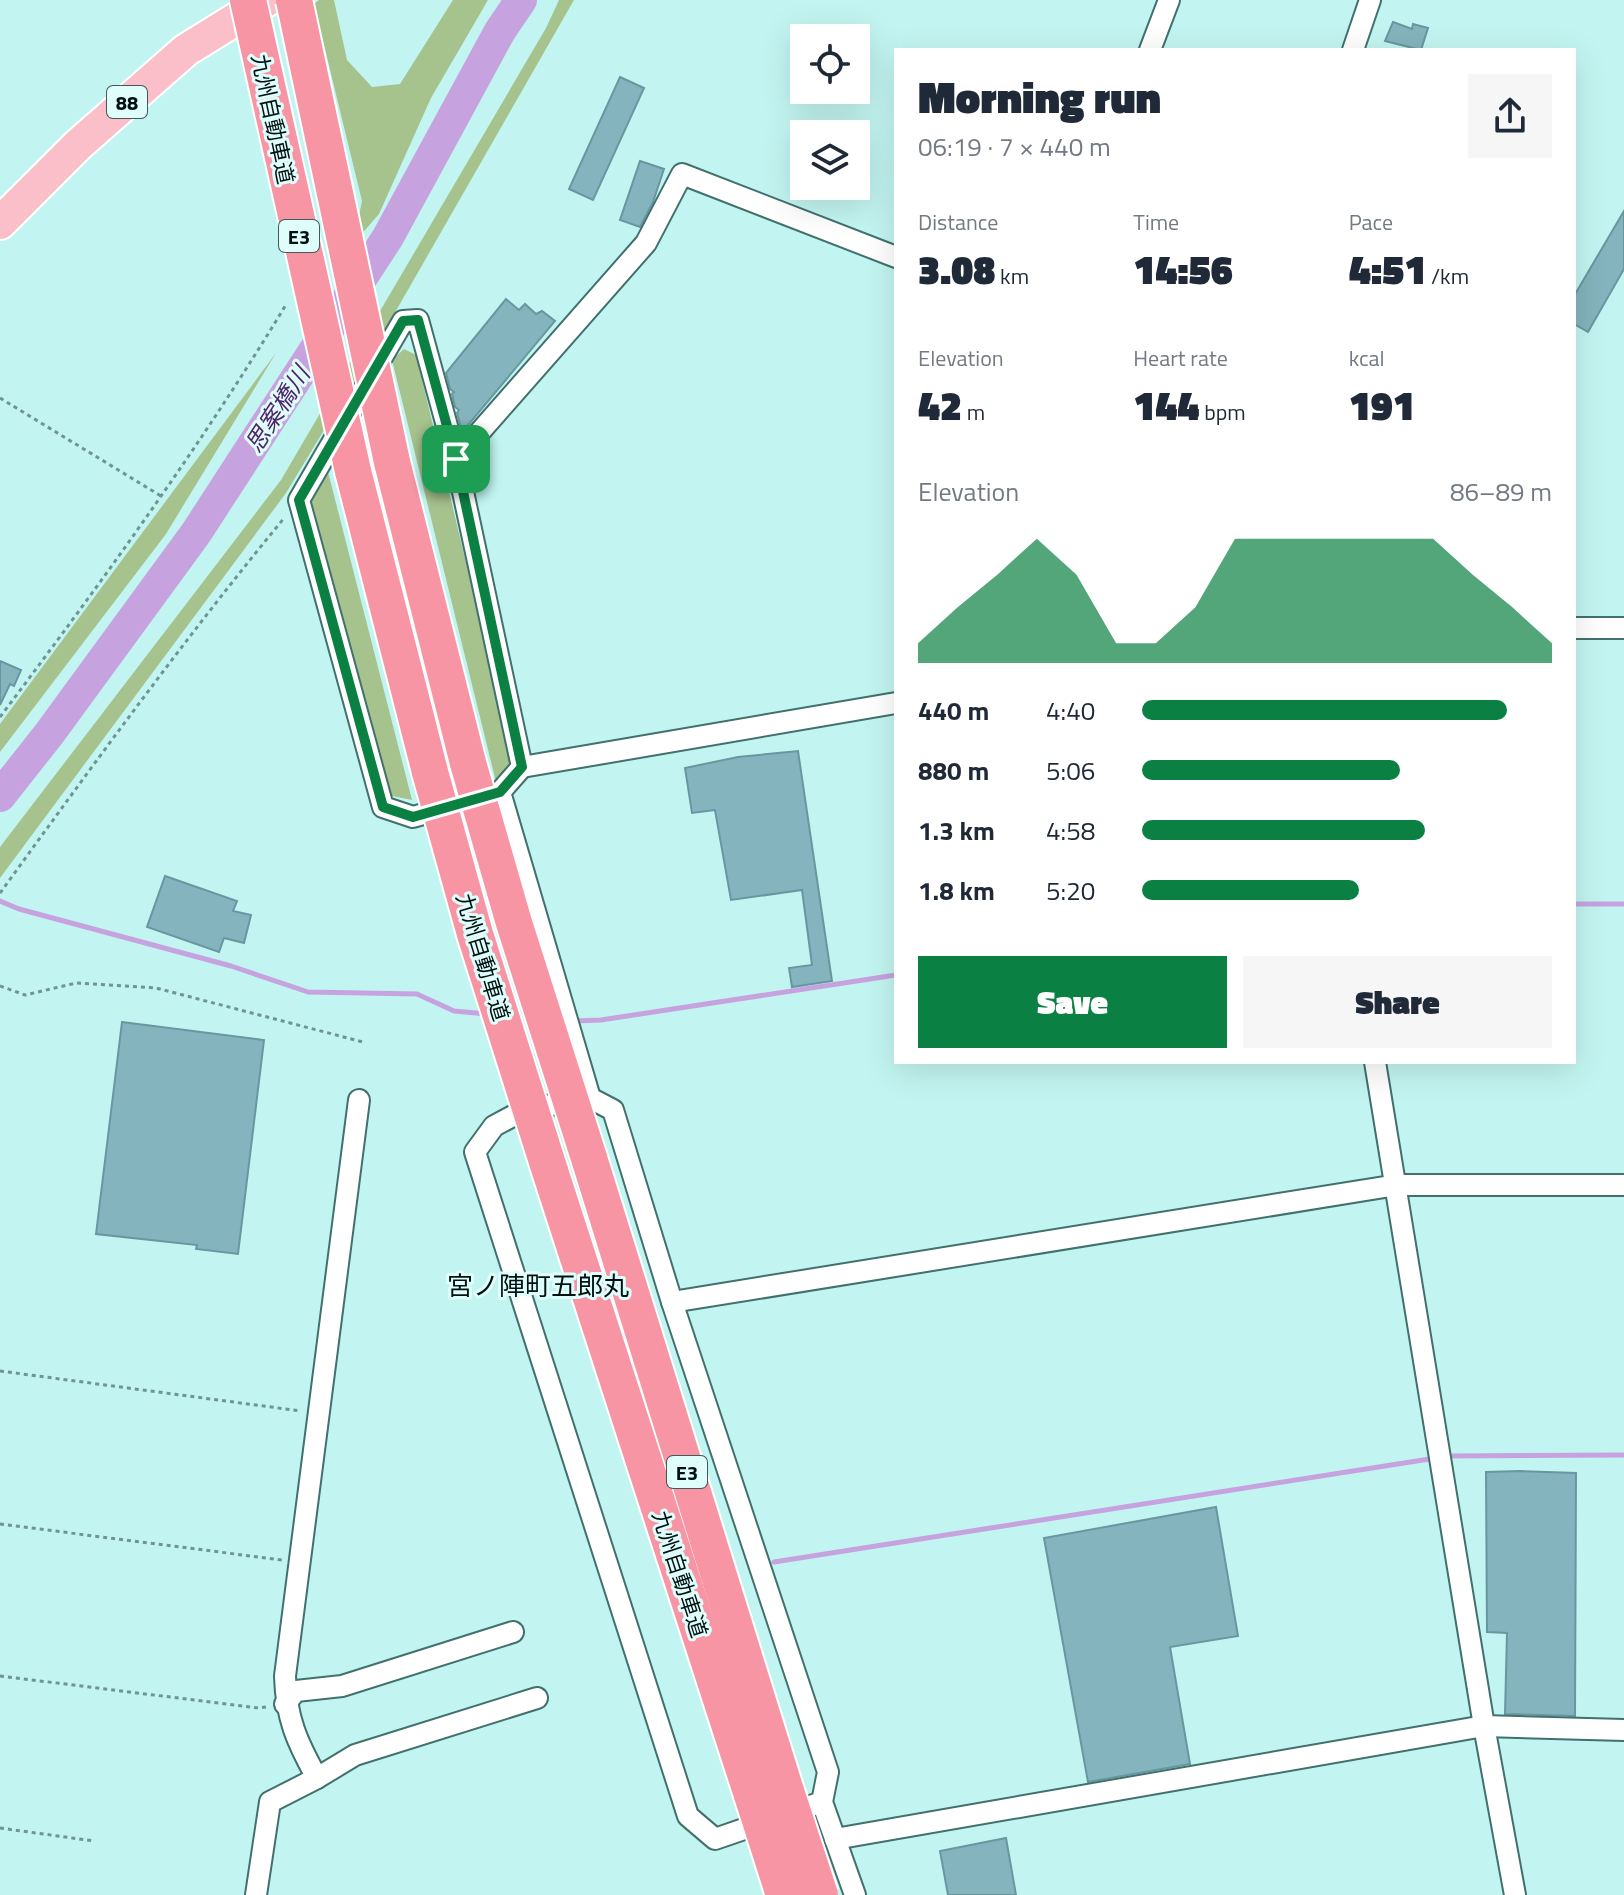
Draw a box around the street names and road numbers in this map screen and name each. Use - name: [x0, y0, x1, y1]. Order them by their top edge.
- street label: 九州自動車道: [243, 51, 303, 187]
- road number: 88: [107, 86, 147, 118]
- road number: E3: [279, 220, 319, 252]
- street label: 九州自動車道: [447, 889, 519, 1025]
- road number: E3: [667, 1456, 707, 1488]
- street label: 九州自動車道: [643, 1506, 717, 1642]

